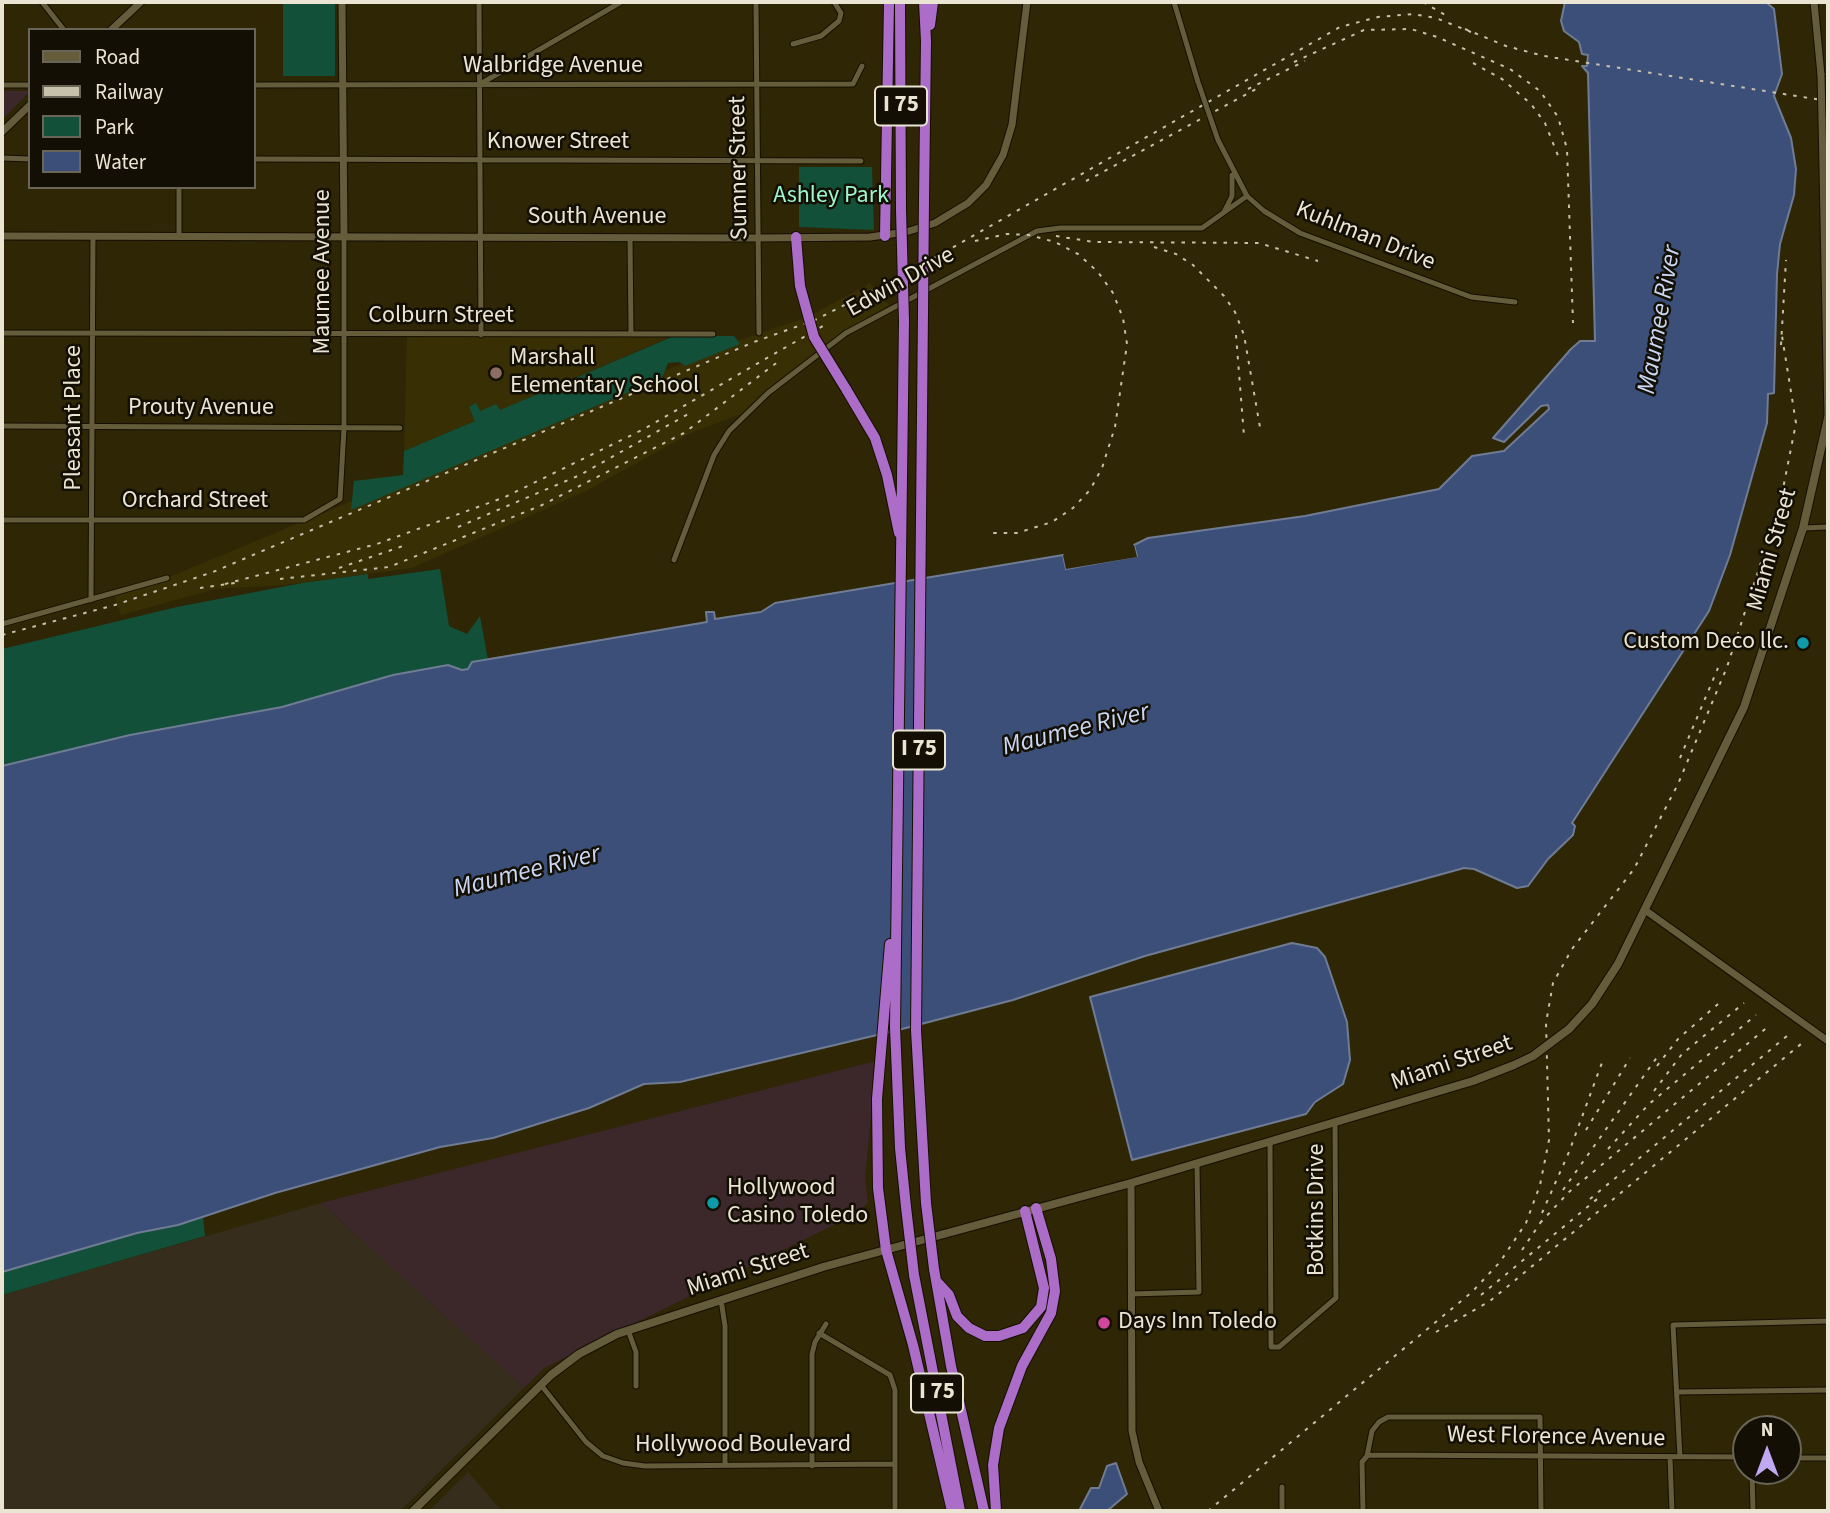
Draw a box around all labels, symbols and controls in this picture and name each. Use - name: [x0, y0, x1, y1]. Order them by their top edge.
- legend: [28, 28, 256, 189]
- text: Road: [95, 42, 140, 72]
- street label: Walbridge Avenue: [463, 53, 643, 81]
- text: Railway: [95, 77, 163, 107]
- road number: I 75: [875, 86, 927, 125]
- street label: Sumner Street: [724, 96, 756, 240]
- text: Park: [95, 112, 134, 142]
- street label: Knower Street: [487, 129, 629, 157]
- text: Water: [95, 147, 146, 177]
- park label: Ashley Park: [773, 183, 889, 211]
- street label: Maumee Avenue: [310, 189, 338, 355]
- street label: Kuhlman Drive: [1291, 196, 1439, 278]
- street label: South Avenue: [528, 204, 666, 232]
- street label: Edwin Drive: [842, 242, 960, 324]
- water label: Maumee River: [1633, 243, 1689, 397]
- street label: Colburn Street: [368, 303, 514, 331]
- street label: Pleasant Place: [61, 345, 89, 491]
- place label: Marshall Elementary School: [510, 345, 699, 401]
- marker: Marshall Elementary School: [488, 365, 504, 381]
- street label: Prouty Avenue: [128, 395, 274, 423]
- street label: Miami Street: [1742, 485, 1804, 615]
- street label: Orchard Street: [122, 488, 268, 516]
- place label: Custom Deco llc.: [1623, 629, 1789, 657]
- marker: Custom Deco llc.: [1795, 635, 1811, 651]
- water label: Maumee River: [999, 698, 1153, 764]
- road number: I 75: [893, 730, 945, 770]
- water label: Maumee River: [450, 840, 604, 906]
- street label: Miami Street: [1388, 1030, 1516, 1098]
- street label: Botkins Drive: [1304, 1144, 1332, 1276]
- place label: Hollywood Casino Toledo: [727, 1175, 868, 1231]
- marker: Hollywood Casino Toledo: [705, 1195, 721, 1211]
- street label: Miami Street: [684, 1238, 812, 1304]
- place label: Days Inn Toledo: [1118, 1309, 1277, 1337]
- marker: Days Inn Toledo: [1096, 1315, 1112, 1331]
- road number: I 75: [911, 1374, 963, 1412]
- north arrow: [1732, 1415, 1802, 1485]
- text: N: [1761, 1417, 1773, 1444]
- street label: West Florence Avenue: [1447, 1422, 1665, 1454]
- street label: Hollywood Boulevard: [635, 1432, 851, 1460]

